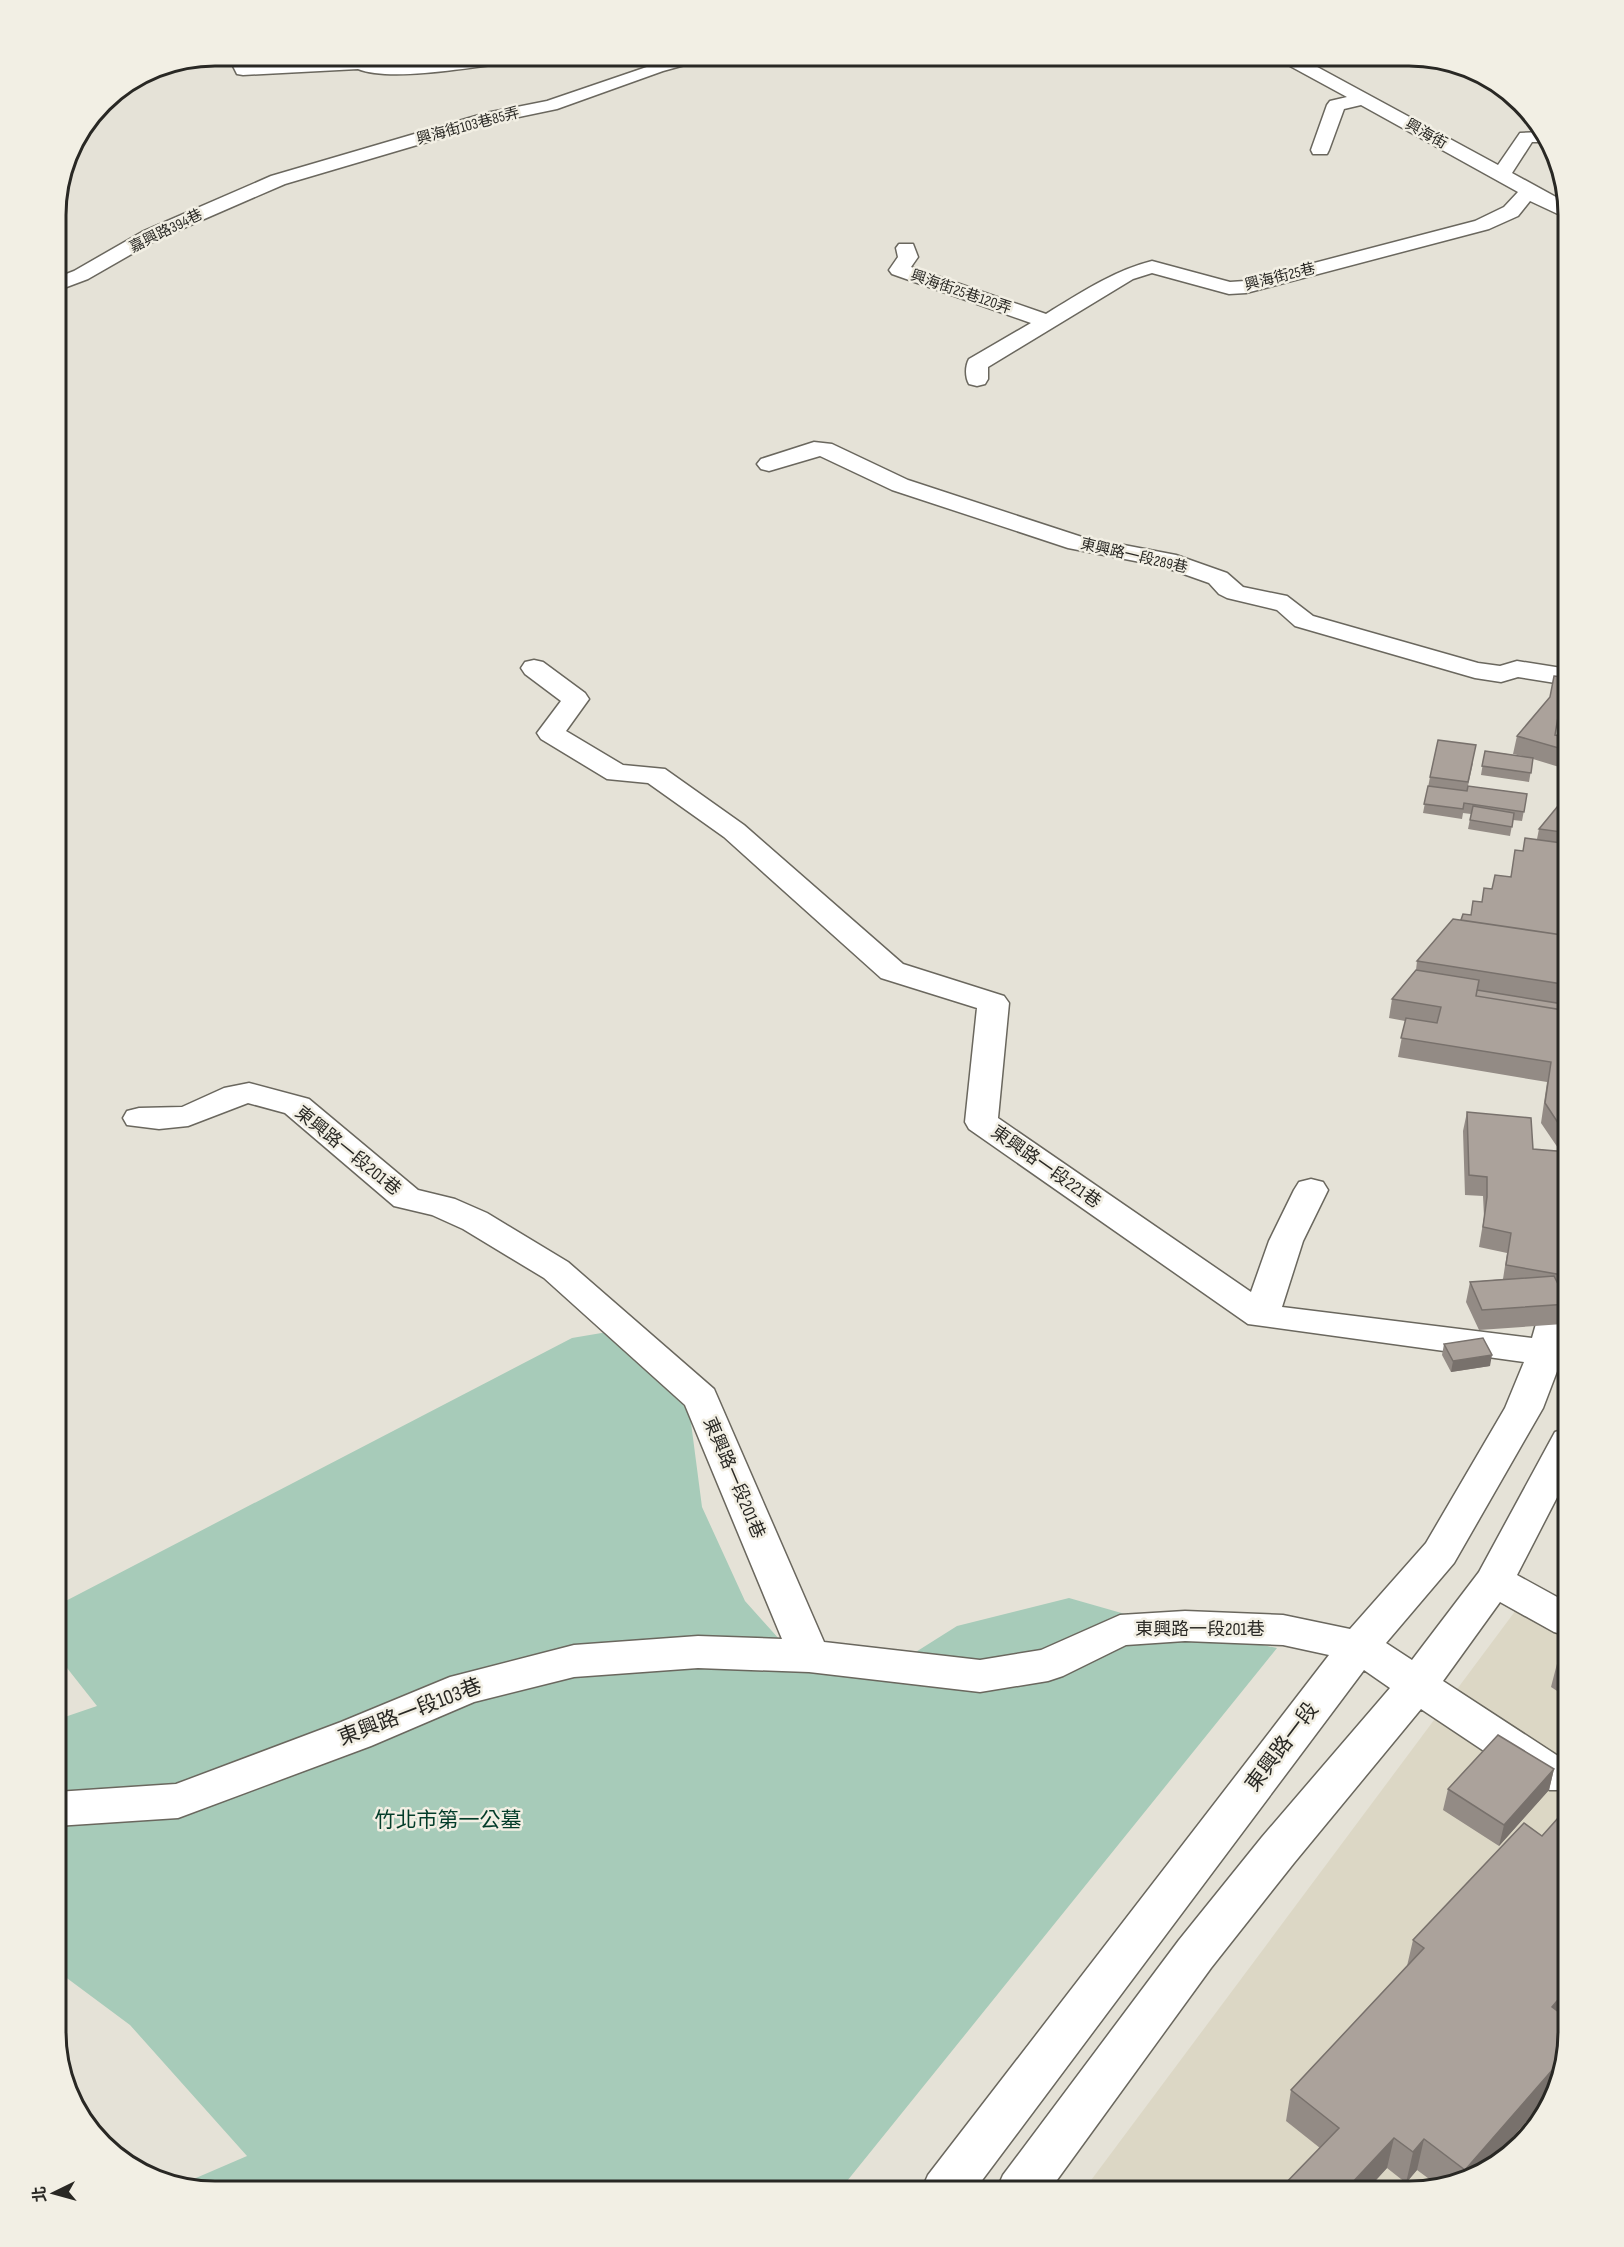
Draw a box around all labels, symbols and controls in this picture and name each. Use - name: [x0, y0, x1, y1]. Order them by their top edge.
- street label: 興海街103巷85弄: [414, 103, 522, 149]
- street label: 興海街: [1402, 115, 1450, 153]
- street label: 嘉興路394巷: [126, 205, 206, 257]
- street label: 興海街25巷: [1243, 259, 1317, 295]
- street label: 興海街25巷120弄: [908, 266, 1014, 318]
- street label: 東興路一段289巷: [1079, 534, 1189, 578]
- street label: 東興路一段201巷: [291, 1102, 405, 1200]
- street label: 東興路一段221巷: [987, 1121, 1105, 1213]
- street label: 東興路一段201巷: [699, 1414, 769, 1542]
- street label: 東興路一段201巷: [1135, 1619, 1265, 1640]
- street label: 東興路一段103巷: [335, 1673, 485, 1751]
- street label: 東興路一段: [1240, 1698, 1324, 1796]
- park label: 竹北市第一公墓: [375, 1808, 522, 1833]
- north arrow: [24, 2163, 84, 2223]
- text: 北: [30, 2185, 51, 2203]

